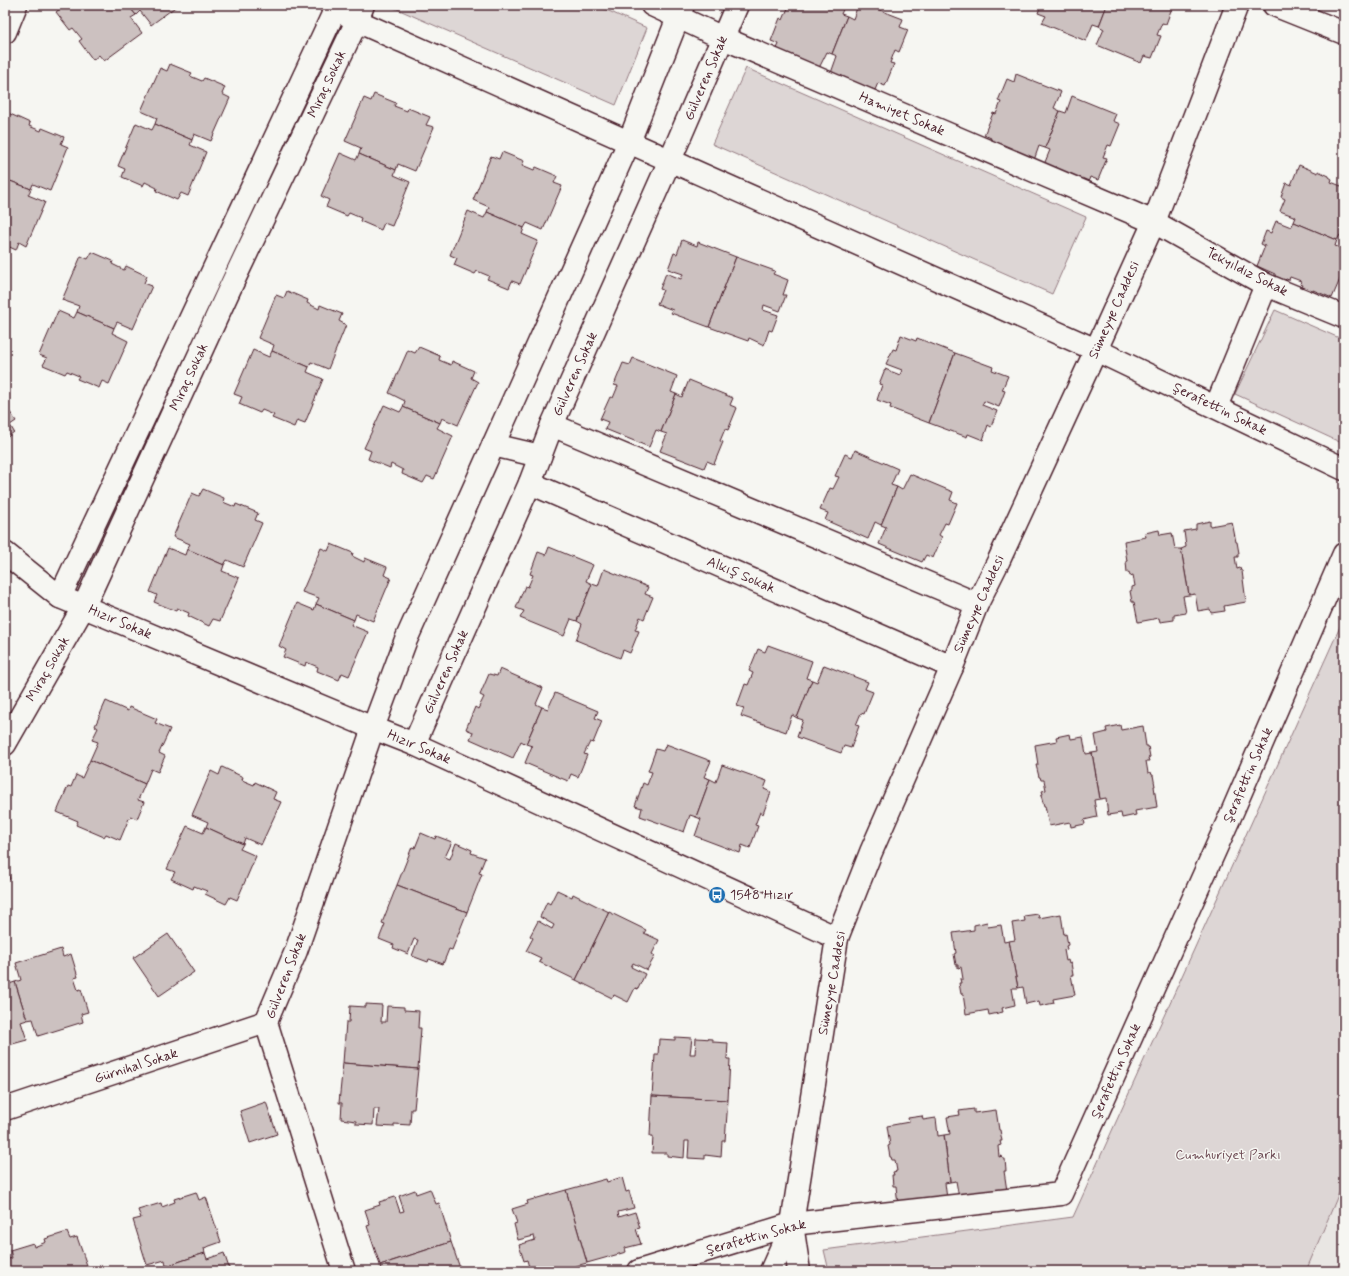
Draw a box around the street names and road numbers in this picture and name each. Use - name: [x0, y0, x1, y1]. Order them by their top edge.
- street label: Gülveren Sokak: [680, 33, 732, 123]
- street label: Miraç Sokak: [304, 47, 351, 121]
- street label: Hamiyet Sokak: [856, 88, 948, 140]
- street label: Tekyıldız Sokak: [1203, 244, 1291, 300]
- street label: Sümeyye Caddesi: [1084, 258, 1144, 362]
- street label: Gülveren Sokak: [548, 329, 602, 419]
- street label: Miraç Sokak: [166, 340, 213, 414]
- street label: Şerafettin Sokak: [1170, 378, 1270, 440]
- street label: Sümeyye Caddesi: [949, 552, 1009, 656]
- street label: Alkış Sokak: [704, 553, 778, 597]
- street label: Hızır Sokak: [85, 601, 155, 643]
- street label: Gülveren Sokak: [419, 627, 473, 717]
- street label: Miraç Sokak: [22, 633, 74, 705]
- street label: Şerafettin Sokak: [1219, 724, 1277, 826]
- street label: Hızır Sokak: [384, 726, 454, 768]
- street label: Sümeyye Caddesi: [814, 930, 850, 1036]
- street label: Gülveren Sokak: [261, 931, 311, 1021]
- street label: Şerafettin Sokak: [1087, 1020, 1145, 1122]
- street label: Gürnihal Sokak: [92, 1044, 180, 1088]
- street label: Şerafettin Sokak: [704, 1215, 808, 1259]

